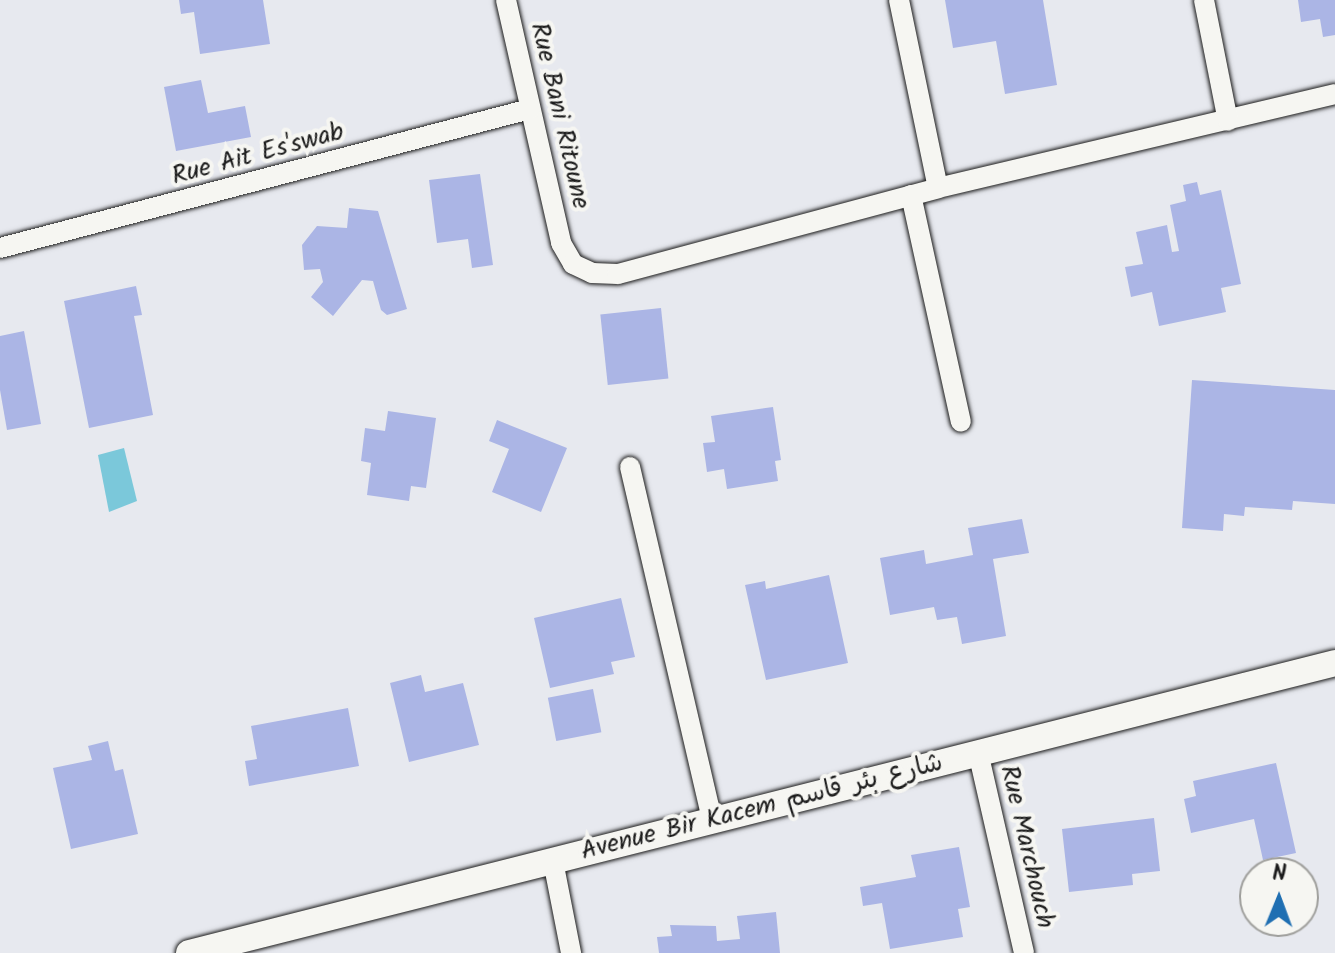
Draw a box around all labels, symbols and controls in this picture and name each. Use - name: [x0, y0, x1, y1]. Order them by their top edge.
- street label: Rue Bani Ritoune: [522, 20, 596, 212]
- street label: Rue Ait Es'swab: [169, 117, 347, 193]
- street label: Avenue Bir Kacem شارع بئر قاسم: [578, 748, 946, 868]
- street label: Rue Marchouch: [992, 762, 1060, 932]
- north arrow: [1239, 857, 1319, 937]
- text: N: [1272, 857, 1287, 892]

